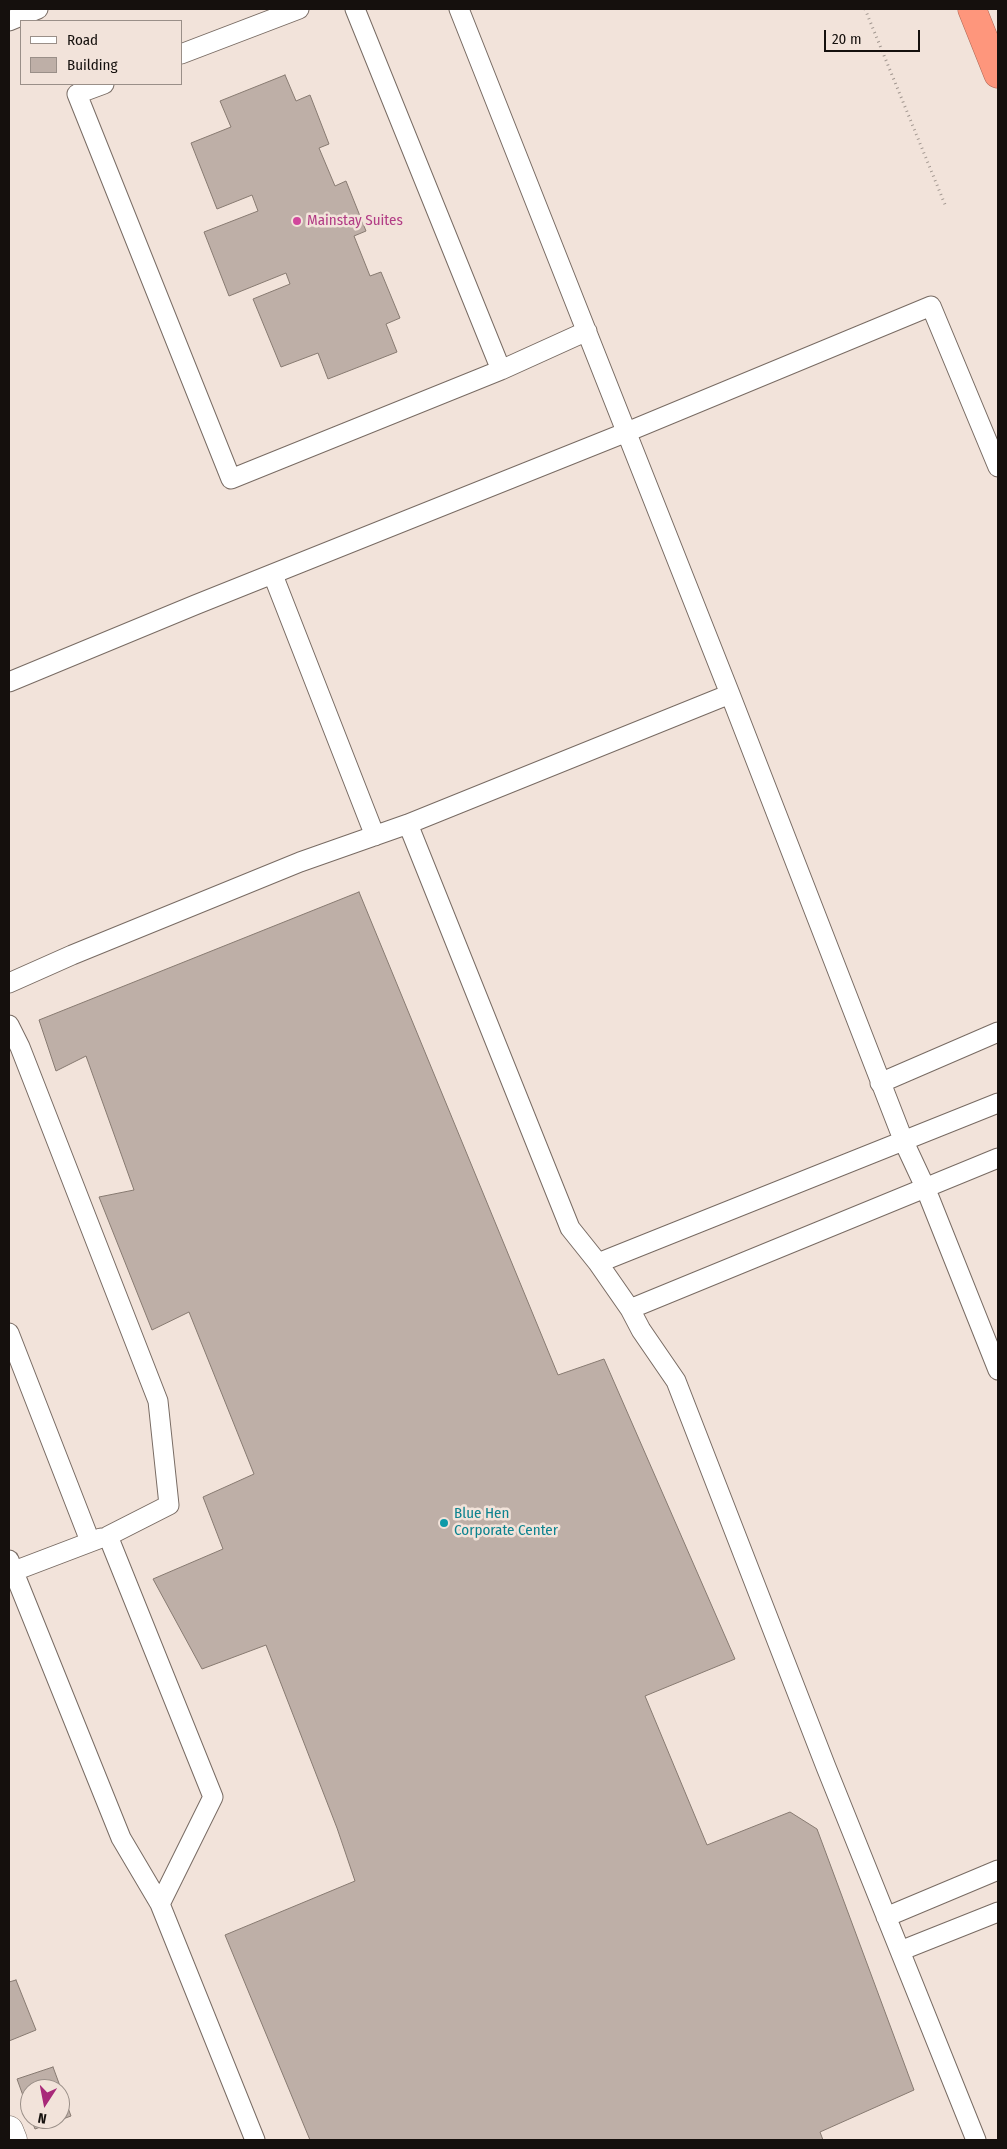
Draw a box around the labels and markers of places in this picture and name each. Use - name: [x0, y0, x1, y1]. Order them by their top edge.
- place label: Mainstay Suites: [307, 212, 403, 230]
- marker: Mainstay Suites: [291, 215, 303, 227]
- place label: Blue Hen Corporate Center: [454, 1505, 558, 1540]
- marker: Blue Hen Corporate Center: [438, 1517, 450, 1529]

